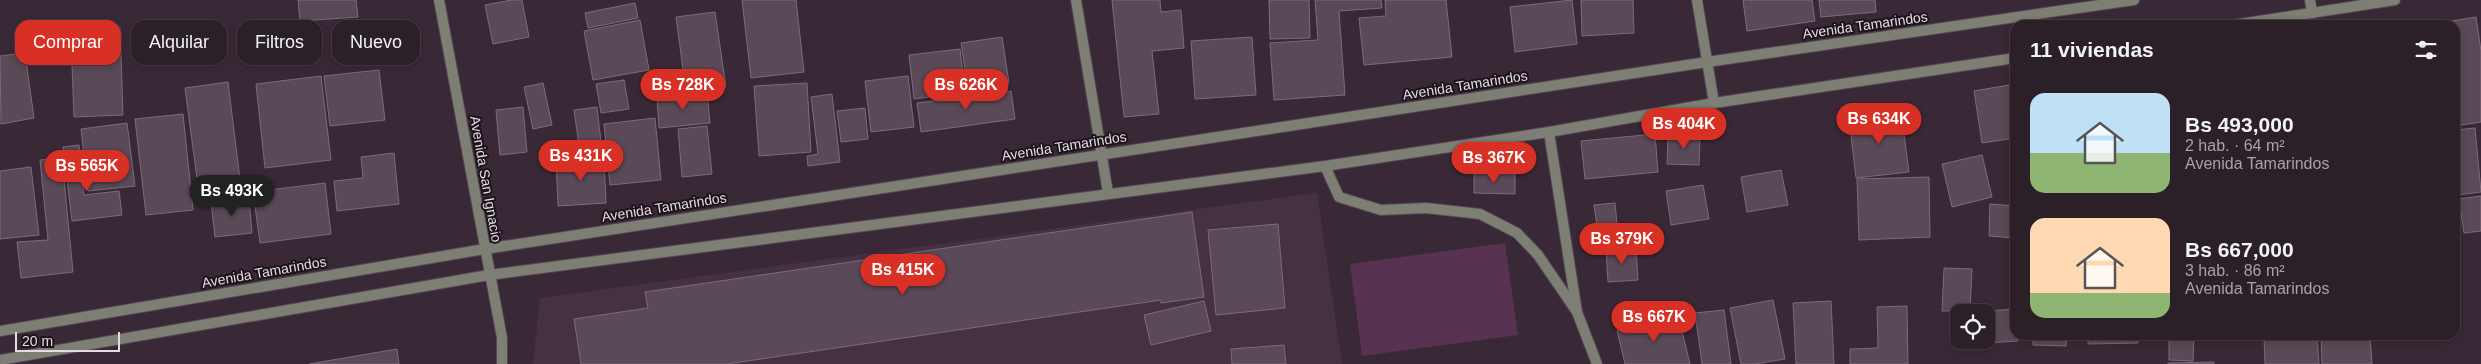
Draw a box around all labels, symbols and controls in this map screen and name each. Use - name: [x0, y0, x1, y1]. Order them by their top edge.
- street label: Avenida Tamarindos: [1801, 8, 1929, 42]
- chip: Comprar: [15, 20, 121, 65]
- chip: Alquilar: [131, 20, 227, 65]
- chip: Filtros: [237, 20, 322, 65]
- chip: Nuevo: [332, 20, 420, 65]
- icon: filters: [2412, 36, 2440, 64]
- text: 11 viviendas: [2030, 38, 2154, 61]
- street label: Avenida Tamarindos: [1401, 67, 1529, 103]
- pin: Bs 728K: [637, 68, 729, 111]
- pin: Bs 626K: [920, 68, 1012, 111]
- text: Bs 728K: [651, 76, 715, 93]
- text: Bs 626K: [934, 76, 998, 93]
- pin: Bs 634K: [1833, 102, 1925, 145]
- pin: Bs 404K: [1638, 108, 1730, 150]
- text: Bs 634K: [1847, 110, 1911, 127]
- icon: home: [2070, 113, 2130, 173]
- text: Bs 493,000: [2185, 113, 2294, 136]
- street label: Avenida San Ignacio: [467, 114, 505, 244]
- text: Bs 404K: [1652, 115, 1716, 132]
- street label: Avenida Tamarindos: [1000, 128, 1128, 164]
- text: 2 hab. · 64 m²: [2185, 137, 2285, 154]
- pin: Bs 431K: [535, 140, 627, 182]
- pin: Bs 367K: [1448, 142, 1540, 184]
- text: Bs 431K: [549, 147, 613, 164]
- text: Bs 367K: [1462, 149, 1526, 166]
- pin: Bs 565K: [41, 150, 133, 192]
- text: Avenida Tamarindos: [2185, 155, 2329, 172]
- text: Bs 565K: [55, 157, 119, 174]
- pin: Bs 493K: [186, 174, 278, 217]
- text: Bs 493K: [200, 182, 264, 199]
- street label: Avenida Tamarindos: [600, 189, 728, 225]
- pin: Bs 379K: [1576, 222, 1668, 265]
- text: Bs 379K: [1590, 230, 1654, 247]
- icon: home: [2070, 238, 2130, 298]
- text: Bs 667,000: [2185, 238, 2294, 261]
- street label: Avenida Tamarindos: [200, 253, 328, 291]
- pin: Bs 415K: [857, 254, 949, 296]
- text: Bs 415K: [871, 261, 935, 278]
- text: 3 hab. · 86 m²: [2185, 262, 2285, 279]
- text: Avenida Tamarindos: [2185, 280, 2329, 297]
- pin: Bs 667K: [1608, 300, 1700, 343]
- map controls: [1950, 304, 1995, 349]
- button: locate: [1950, 304, 1995, 349]
- text: Bs 667K: [1622, 308, 1686, 325]
- scale bar: [15, 329, 120, 352]
- text: 20 m: [22, 333, 53, 349]

